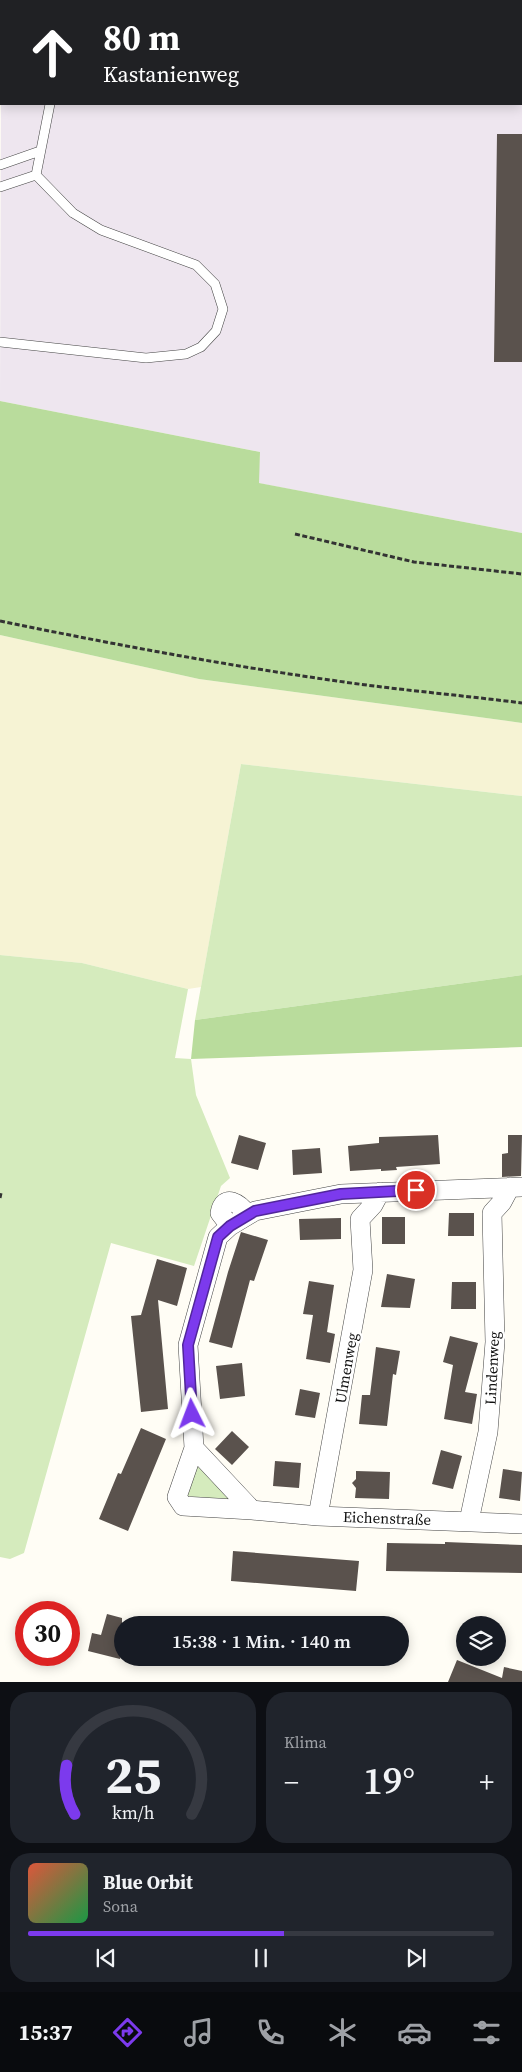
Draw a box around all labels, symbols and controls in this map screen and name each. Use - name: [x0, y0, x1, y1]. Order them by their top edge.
- text: 80 m: [103, 14, 180, 62]
- icon: ahead: [20, 20, 85, 85]
- text: Kastanienweg: [103, 59, 239, 89]
- pin: [395, 1169, 437, 1211]
- icon: arrive: [402, 1176, 430, 1204]
- street label: Lindenweg: [480, 1330, 504, 1405]
- street label: Ulmenweg: [329, 1331, 363, 1405]
- position arrow: [165, 1387, 217, 1439]
- street label: Eichenstraße: [343, 1506, 432, 1530]
- speed limit sign: 30: [15, 1601, 80, 1666]
- map controls: [456, 1616, 506, 1666]
- button: layers: [456, 1616, 506, 1666]
- text: 15:38 · 1 Min. · 140 m: [172, 1628, 351, 1654]
- text: Klima: [284, 1731, 327, 1753]
- text: 25: [105, 1739, 161, 1810]
- text: 19°: [363, 1755, 415, 1807]
- text: −: [284, 1763, 299, 1801]
- text: +: [479, 1763, 494, 1801]
- text: km/h: [112, 1800, 155, 1825]
- text: Blue Orbit: [103, 1869, 193, 1895]
- text: Sona: [103, 1895, 138, 1917]
- icon: previous: [92, 1944, 120, 1972]
- icon: pause: [247, 1944, 275, 1972]
- icon: next: [402, 1944, 430, 1972]
- icon: directions: [110, 2015, 145, 2050]
- icon: music: [181, 2015, 216, 2050]
- icon: phone: [253, 2015, 288, 2050]
- icon: climate: [325, 2015, 360, 2050]
- icon: car: [397, 2015, 432, 2050]
- icon: filters: [469, 2015, 504, 2050]
- text: 15:37: [18, 2017, 73, 2047]

